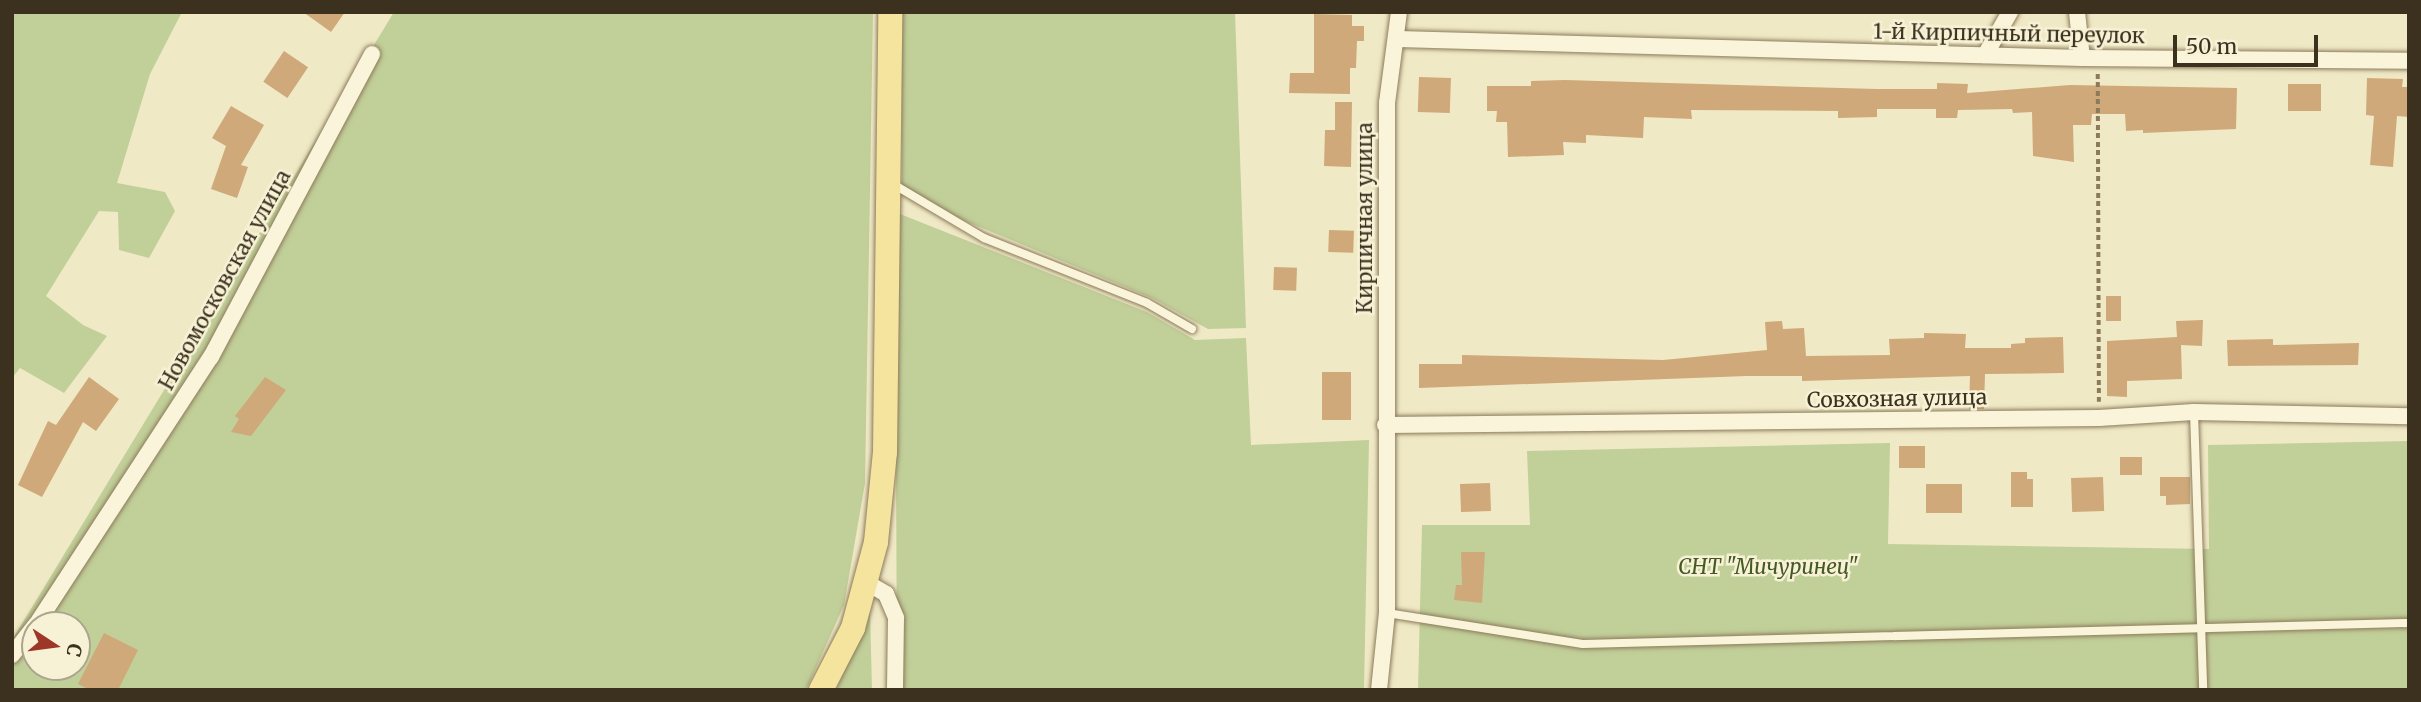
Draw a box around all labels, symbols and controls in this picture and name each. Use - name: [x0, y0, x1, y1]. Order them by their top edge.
- street label: 1-й Кирпичный переулок: [1873, 19, 2145, 49]
- scale bar: [2176, 21, 2321, 65]
- text: 50 m: [2186, 33, 2237, 60]
- street label: Кирпичная улица: [1352, 122, 1378, 314]
- street label: Новомосковская улица: [154, 165, 296, 395]
- street label: Совхозная улица: [1807, 385, 1987, 413]
- park label: СНТ "Мичуринец": [1678, 554, 1858, 580]
- north arrow: [21, 611, 91, 681]
- text: С: [61, 641, 88, 659]

